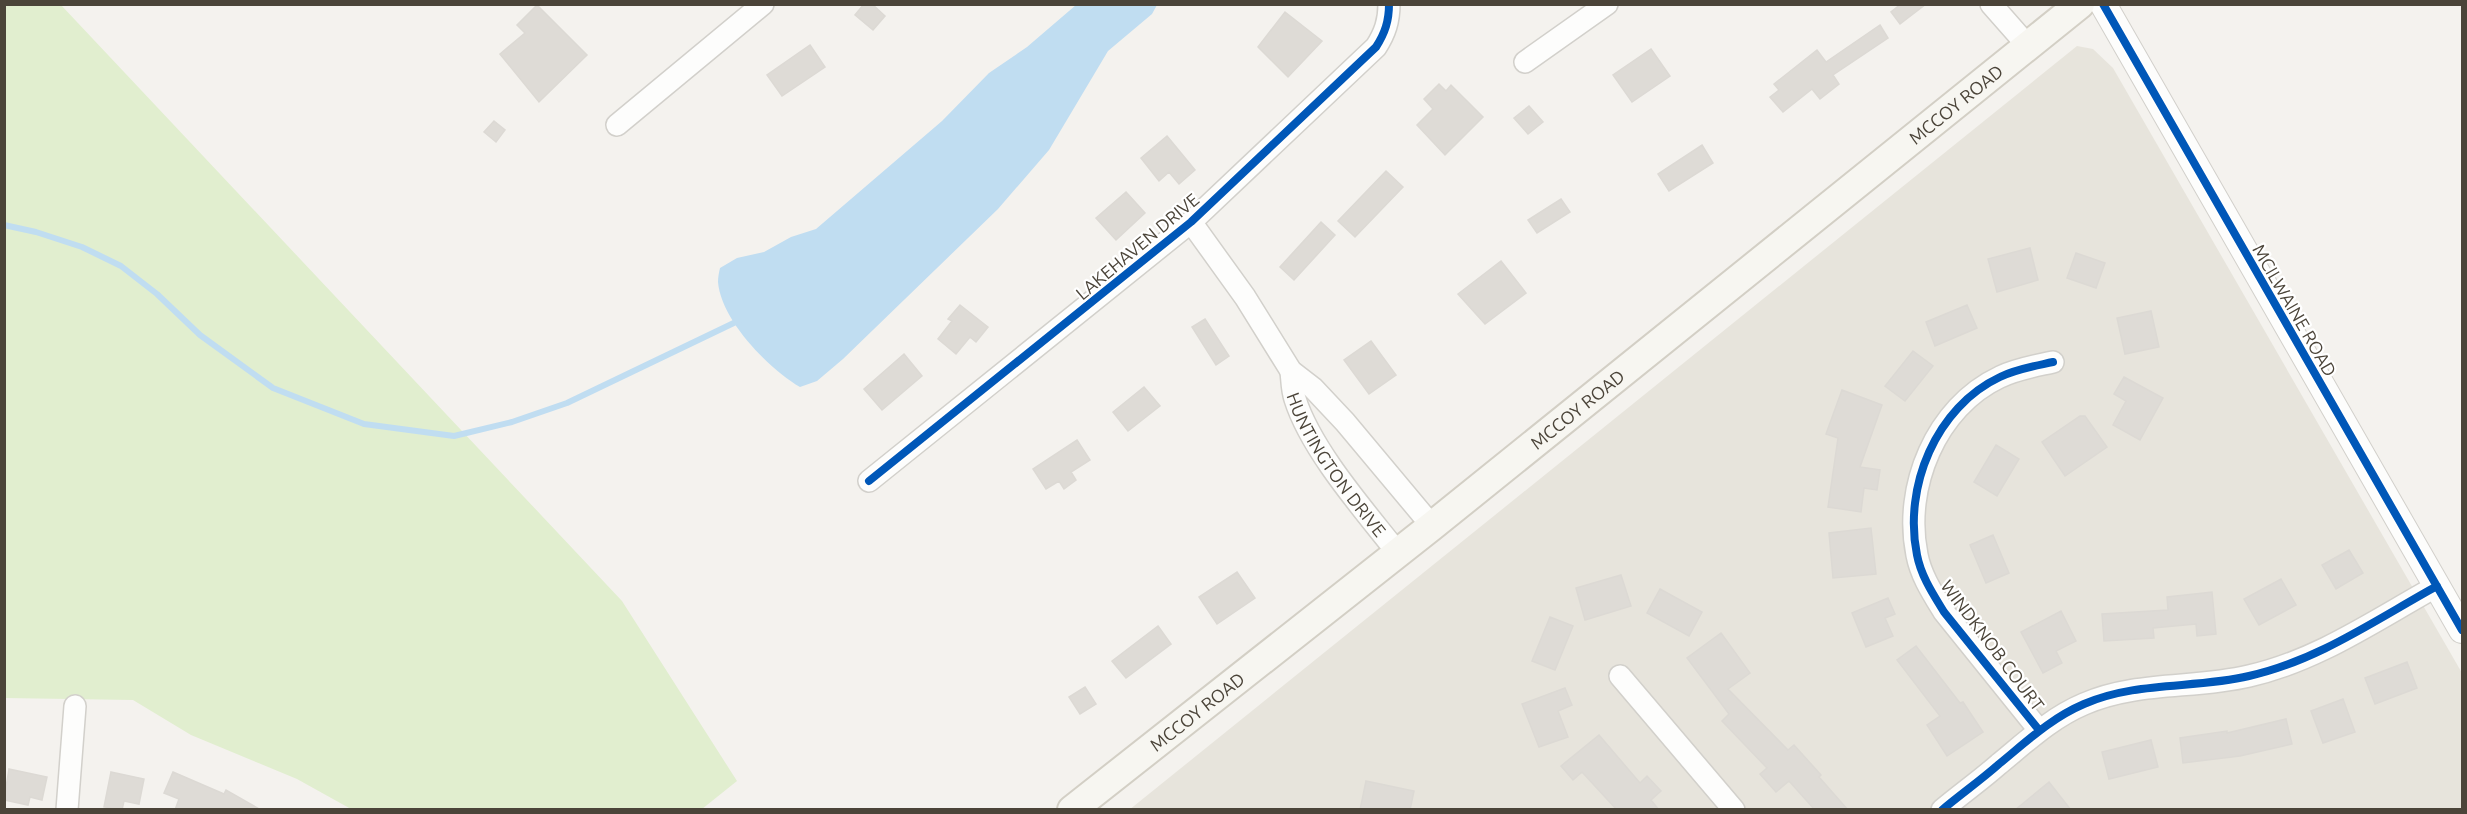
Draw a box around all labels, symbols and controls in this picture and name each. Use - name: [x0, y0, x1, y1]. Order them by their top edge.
- street label: MCCOY ROAD: [1905, 60, 2007, 148]
- street label: LAKEHAVEN DRIVE: [1071, 189, 1203, 303]
- street label: MCILWAINE ROAD: [2249, 240, 2341, 380]
- street label: MCCOY ROAD: [1526, 365, 1628, 453]
- street label: HUNTINGTON DRIVE: [1283, 390, 1390, 540]
- street label: WINDKNOB COURT: [1937, 576, 2049, 714]
- street label: MCCOY ROAD: [1146, 668, 1248, 755]

